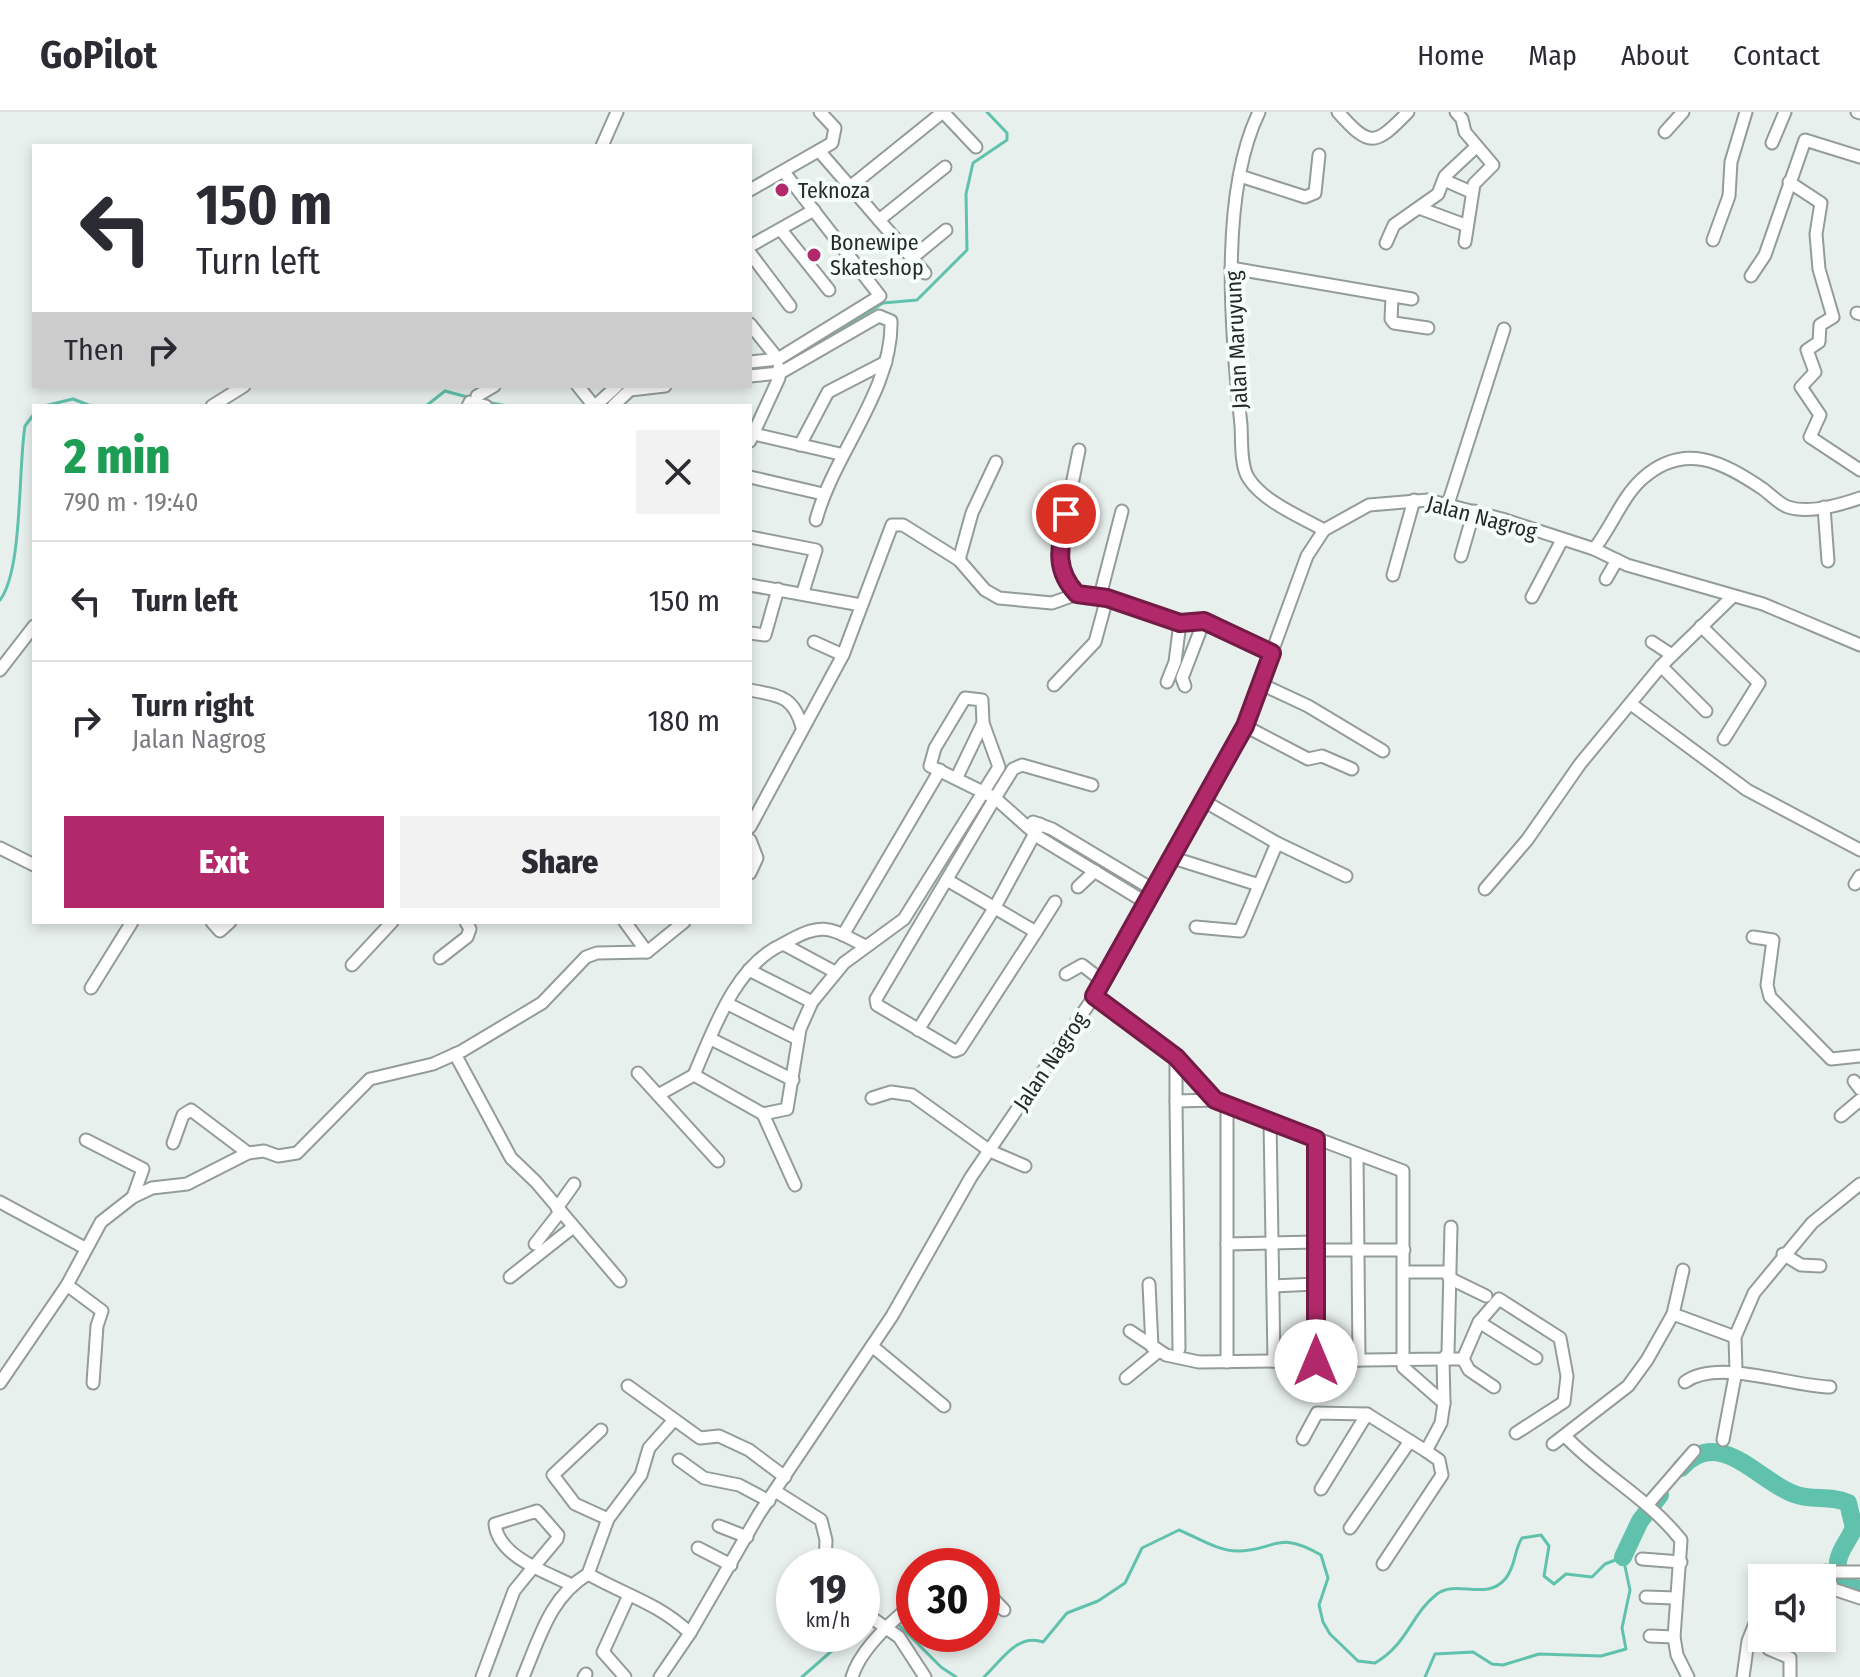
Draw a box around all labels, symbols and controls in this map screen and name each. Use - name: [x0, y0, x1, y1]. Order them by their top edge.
- text: GoPilot: [40, 32, 157, 78]
- text: Home: [1417, 39, 1484, 72]
- text: Map: [1528, 39, 1577, 72]
- text: About: [1621, 39, 1689, 72]
- text: Contact: [1733, 39, 1820, 72]
- text: 150 m: [196, 172, 332, 239]
- icon: left: [64, 176, 168, 280]
- place label: Teknoza: [798, 177, 870, 204]
- marker: Teknoza: [773, 181, 791, 199]
- place label: Bonewipe Skateshop: [830, 229, 924, 281]
- text: Turn left: [196, 240, 320, 284]
- marker: Bonewipe Skateshop: [805, 246, 823, 264]
- street label: Jalan Maruyung: [1219, 269, 1254, 410]
- icon: right: [140, 328, 184, 372]
- text: Then: [64, 332, 124, 368]
- text: 2 min: [64, 428, 170, 486]
- button: close: [636, 430, 720, 514]
- pin: [1032, 480, 1100, 548]
- text: 790 m · 19:40: [64, 487, 198, 518]
- street label: Jalan Nagrog: [1424, 490, 1541, 545]
- icon: arrive: [1044, 492, 1088, 536]
- icon: left: [64, 579, 108, 623]
- text: Turn left: [132, 583, 238, 619]
- text: 150 m: [649, 583, 720, 619]
- text: Turn right: [132, 688, 254, 724]
- icon: right: [64, 699, 108, 743]
- text: 180 m: [648, 703, 720, 739]
- text: Jalan Nagrog: [132, 724, 266, 755]
- button: Exit: [64, 816, 384, 908]
- button: Share: [400, 816, 720, 908]
- street label: Jalan Nagrog: [1008, 1006, 1094, 1116]
- position arrow: [1274, 1319, 1358, 1403]
- speed limit sign: 30: [896, 1548, 1000, 1652]
- map controls: [1748, 1564, 1836, 1652]
- button: sound: [1748, 1564, 1836, 1652]
- text: 19: [809, 1566, 847, 1614]
- text: km/h: [806, 1608, 850, 1632]

